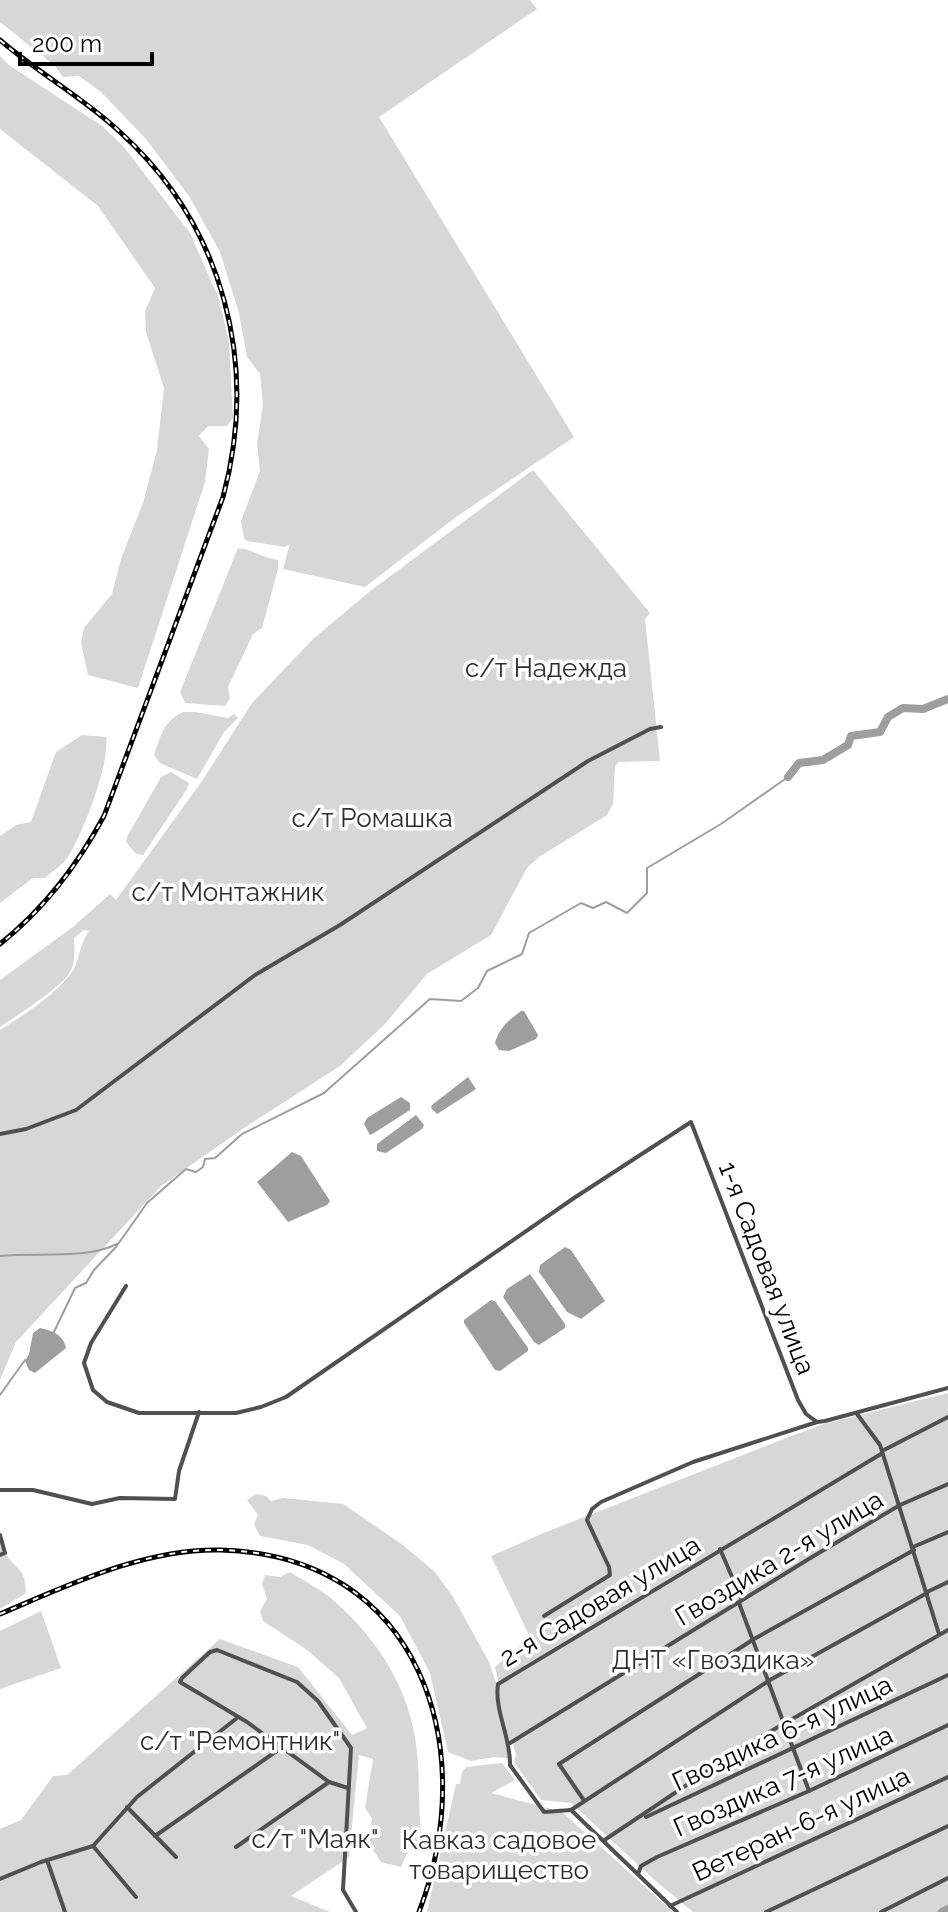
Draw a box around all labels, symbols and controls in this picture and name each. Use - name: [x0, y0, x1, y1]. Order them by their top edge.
- scale bar: [20, 16, 152, 66]
- text: 200 m: [32, 29, 102, 58]
- park label: с/т Надежда: [465, 653, 627, 683]
- park label: с/т Ромашка: [291, 803, 453, 833]
- park label: с/т Монтажник: [131, 877, 325, 907]
- street label: 1-я Садовая улица: [713, 1157, 821, 1379]
- street label: Гвоздика 2-я улица: [670, 1484, 888, 1632]
- street label: 2-я Садовая улица: [494, 1529, 706, 1673]
- park label: ДНТ «Гвоздика»: [611, 1645, 815, 1675]
- street label: Гвоздика 6-я улица: [667, 1669, 897, 1797]
- street label: Гвоздика 7-я улица: [669, 1719, 897, 1843]
- park label: с/т "Ремонтник": [140, 1726, 340, 1756]
- street label: Ветеран-6-я улица: [688, 1760, 914, 1888]
- park label: с/т "Маяк": [251, 1824, 379, 1854]
- park label: Кавказ садовое товарищество: [402, 1825, 596, 1885]

